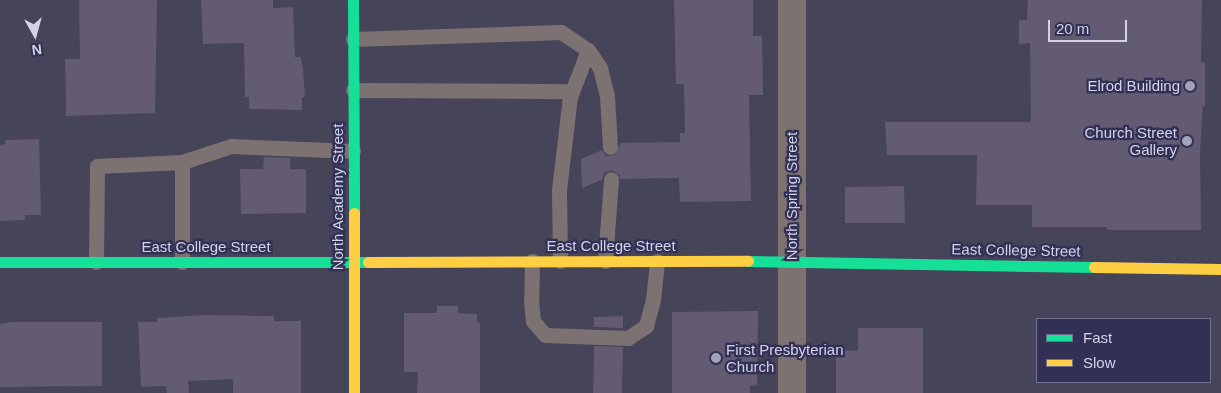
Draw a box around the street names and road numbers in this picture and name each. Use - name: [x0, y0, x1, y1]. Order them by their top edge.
- street label: North Academy Street: [329, 123, 347, 271]
- street label: North Spring Street: [783, 132, 801, 260]
- street label: East College Street: [546, 237, 676, 255]
- street label: East College Street: [141, 238, 271, 256]
- street label: East College Street: [951, 240, 1081, 260]

